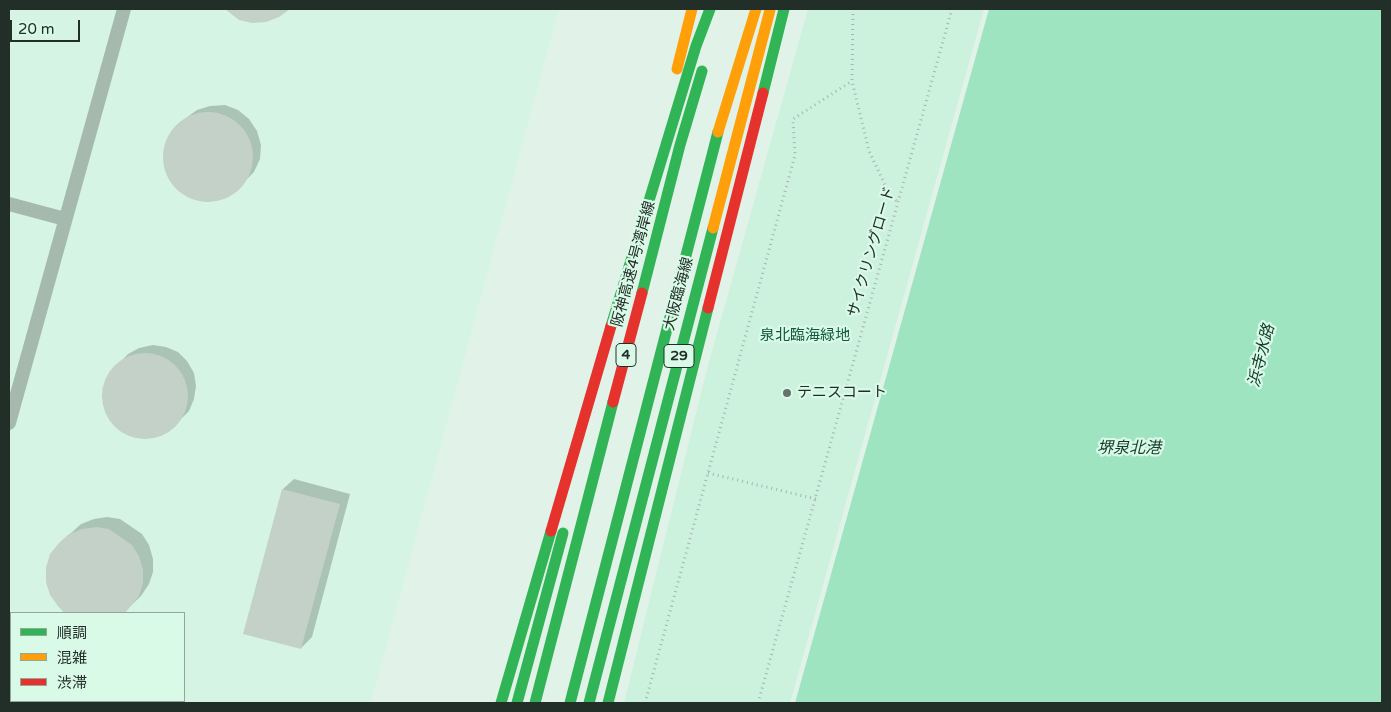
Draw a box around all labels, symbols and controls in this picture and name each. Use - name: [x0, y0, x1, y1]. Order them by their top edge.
- scale bar: [12, 10, 82, 42]
- text: 20 m: [18, 20, 55, 38]
- street label: サイクリングロード: [845, 185, 899, 319]
- street label: 阪神高速4号湾岸線: [609, 199, 659, 329]
- street label: 大阪臨海線: [661, 255, 697, 333]
- water label: 浜寺水路: [1245, 323, 1279, 389]
- park label: 泉北臨海緑地: [760, 327, 850, 345]
- road number: 4: [616, 344, 636, 366]
- road number: 29: [664, 344, 694, 368]
- place label: テニスコート: [797, 384, 887, 402]
- marker: テニスコート: [781, 387, 793, 399]
- water label: 堺泉北港: [1097, 439, 1161, 459]
- legend: [10, 612, 185, 702]
- text: 順調: [57, 624, 87, 642]
- text: 混雑: [57, 649, 87, 667]
- text: 渋滞: [57, 674, 87, 692]

